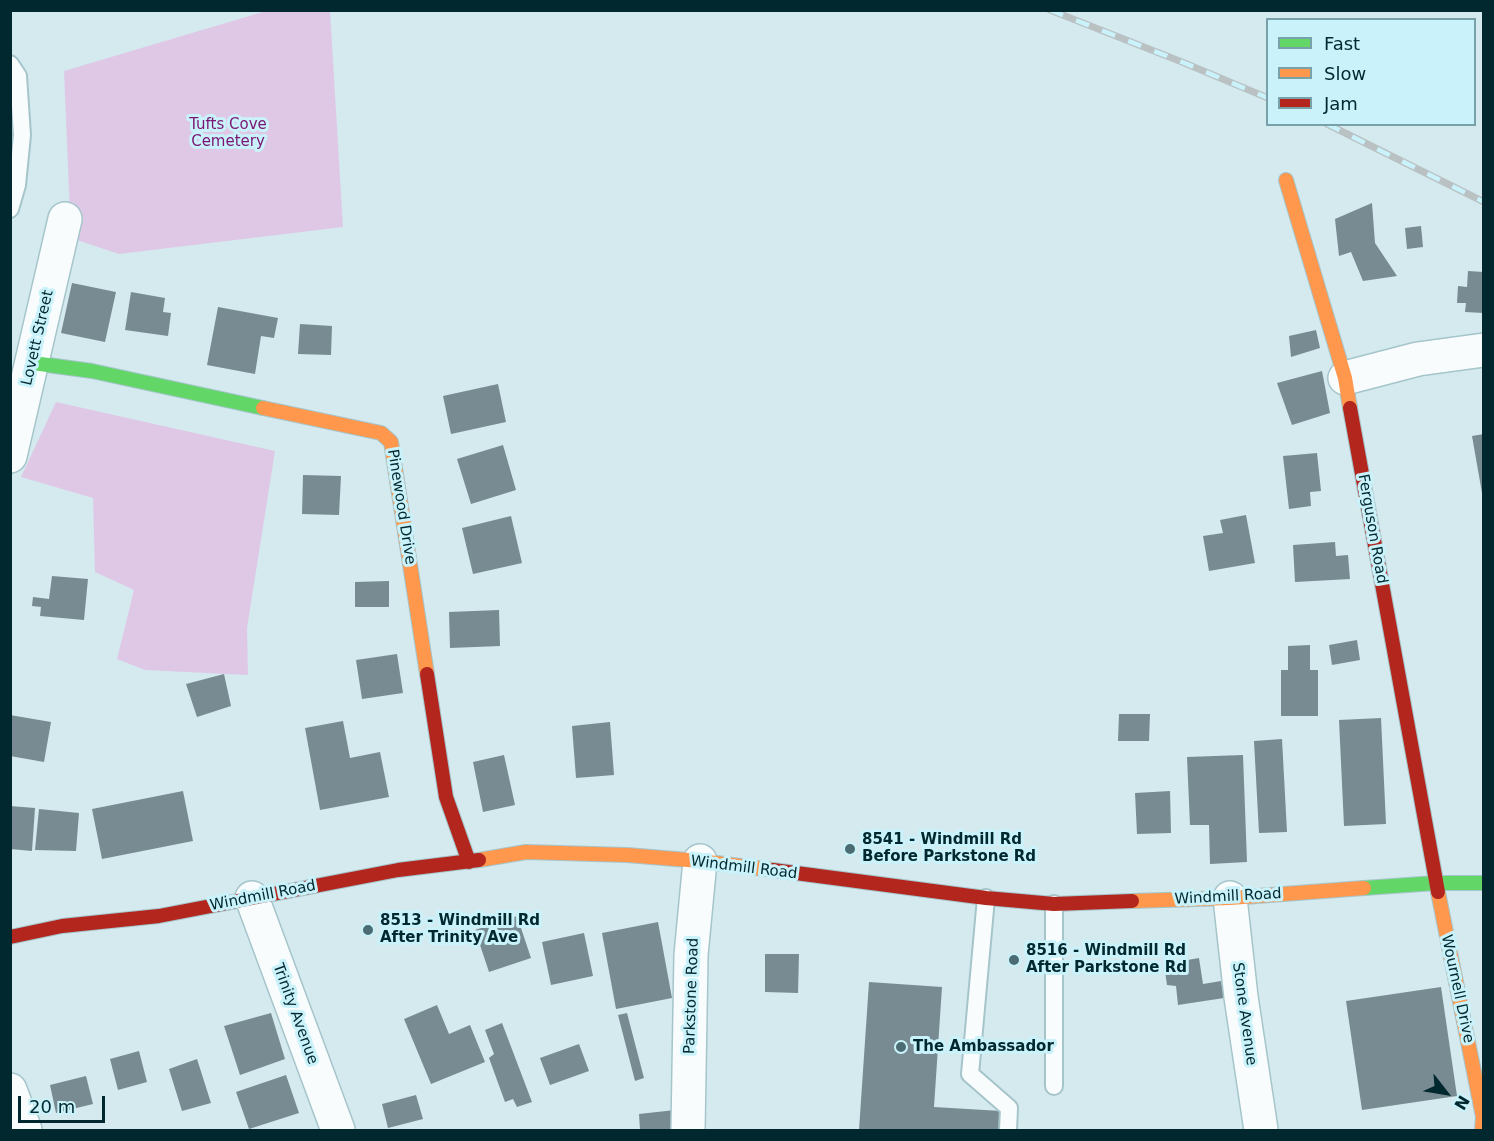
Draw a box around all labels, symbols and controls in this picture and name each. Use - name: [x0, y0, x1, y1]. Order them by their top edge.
- legend: [1266, 18, 1476, 126]
- text: Fast: [1324, 33, 1360, 54]
- text: Slow: [1324, 63, 1366, 84]
- text: Jam: [1324, 93, 1358, 114]
- park label: Tufts Cove Cemetery: [189, 116, 267, 151]
- street label: Lovett Street: [18, 288, 58, 388]
- street label: Pinewood Drive: [383, 448, 419, 566]
- street label: Ferguson Road: [1354, 473, 1390, 585]
- place label: 8541 - Windmill Rd Before Parkstone Rd: [862, 831, 1036, 866]
- marker: 8541 - Windmill Rd Before Parkstone Rd: [843, 842, 857, 856]
- street label: Windmill Road: [690, 853, 798, 883]
- street label: Windmill Road: [209, 877, 317, 915]
- street label: Windmill Road: [1174, 885, 1282, 909]
- place label: 8513 - Windmill Rd After Trinity Ave: [380, 912, 540, 947]
- marker: 8513 - Windmill Rd After Trinity Ave: [361, 923, 375, 937]
- street label: Wournell Drive: [1437, 933, 1477, 1045]
- street label: Parkstone Road: [681, 938, 703, 1054]
- place label: 8516 - Windmill Rd After Parkstone Rd: [1026, 942, 1187, 977]
- marker: 8516 - Windmill Rd After Parkstone Rd: [1007, 953, 1021, 967]
- street label: Trinity Avenue: [268, 961, 322, 1067]
- street label: Stone Avenue: [1228, 961, 1260, 1067]
- place label: The Ambassador: [913, 1038, 1054, 1056]
- marker: The Ambassador: [894, 1040, 908, 1054]
- north arrow: [1416, 1063, 1476, 1123]
- scale bar: [21, 1084, 108, 1122]
- text: N: [1450, 1092, 1473, 1113]
- text: 20 m: [29, 1096, 75, 1117]

